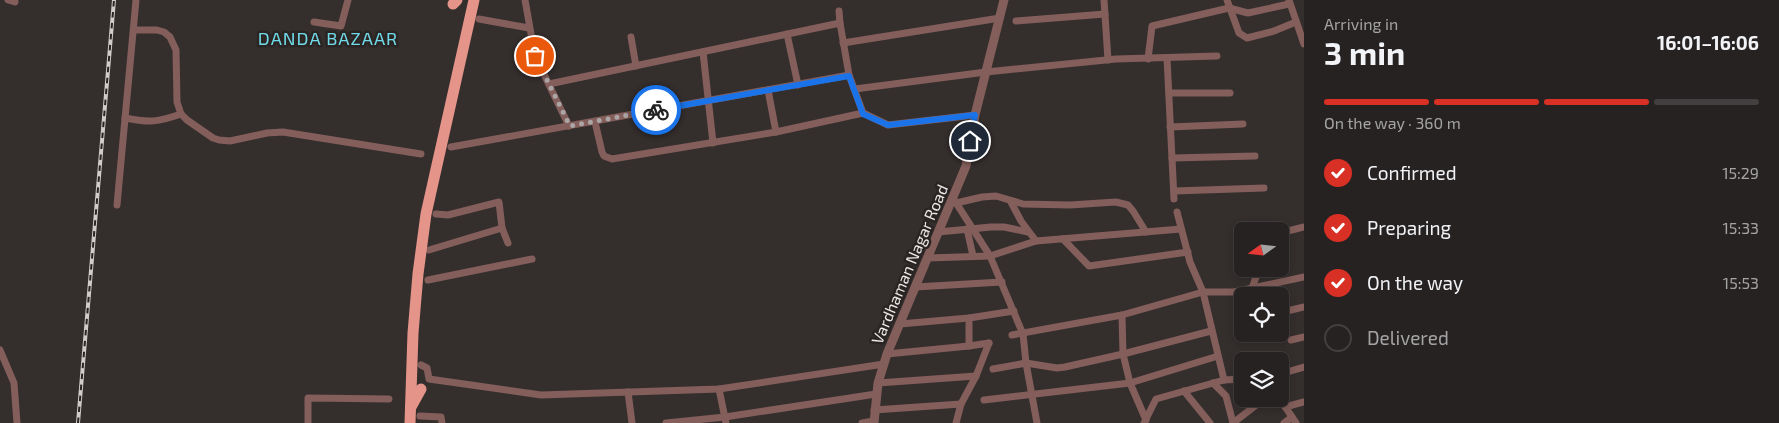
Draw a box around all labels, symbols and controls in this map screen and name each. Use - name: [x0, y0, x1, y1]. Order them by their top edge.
- text: Arriving in: [1324, 14, 1398, 33]
- district label: DANDA BAZAAR: [258, 27, 398, 49]
- text: 16:01–16:06: [1657, 31, 1759, 54]
- text: 3 min: [1324, 33, 1405, 71]
- pin: [514, 35, 556, 77]
- icon: bag: [521, 42, 549, 70]
- courier: [631, 85, 681, 135]
- icon: bike: [642, 96, 670, 124]
- text: On the way · 360 m: [1324, 113, 1461, 132]
- pin: [949, 120, 991, 162]
- icon: home: [956, 127, 984, 155]
- icon: check: [1324, 159, 1352, 187]
- text: Confirmed: [1367, 161, 1457, 184]
- text: 15:29: [1722, 163, 1759, 182]
- street label: Vardhaman Nagar Road: [867, 181, 951, 347]
- icon: check: [1324, 214, 1352, 242]
- text: Preparing: [1367, 216, 1451, 239]
- text: 15:33: [1722, 218, 1759, 237]
- north arrow: [1234, 222, 1289, 278]
- map controls: [1234, 222, 1289, 407]
- icon: check: [1324, 269, 1352, 297]
- text: On the way: [1367, 271, 1463, 294]
- text: 15:53: [1723, 273, 1759, 292]
- button: locate: [1234, 287, 1289, 342]
- text: Delivered: [1367, 326, 1449, 349]
- button: layers: [1234, 352, 1289, 407]

